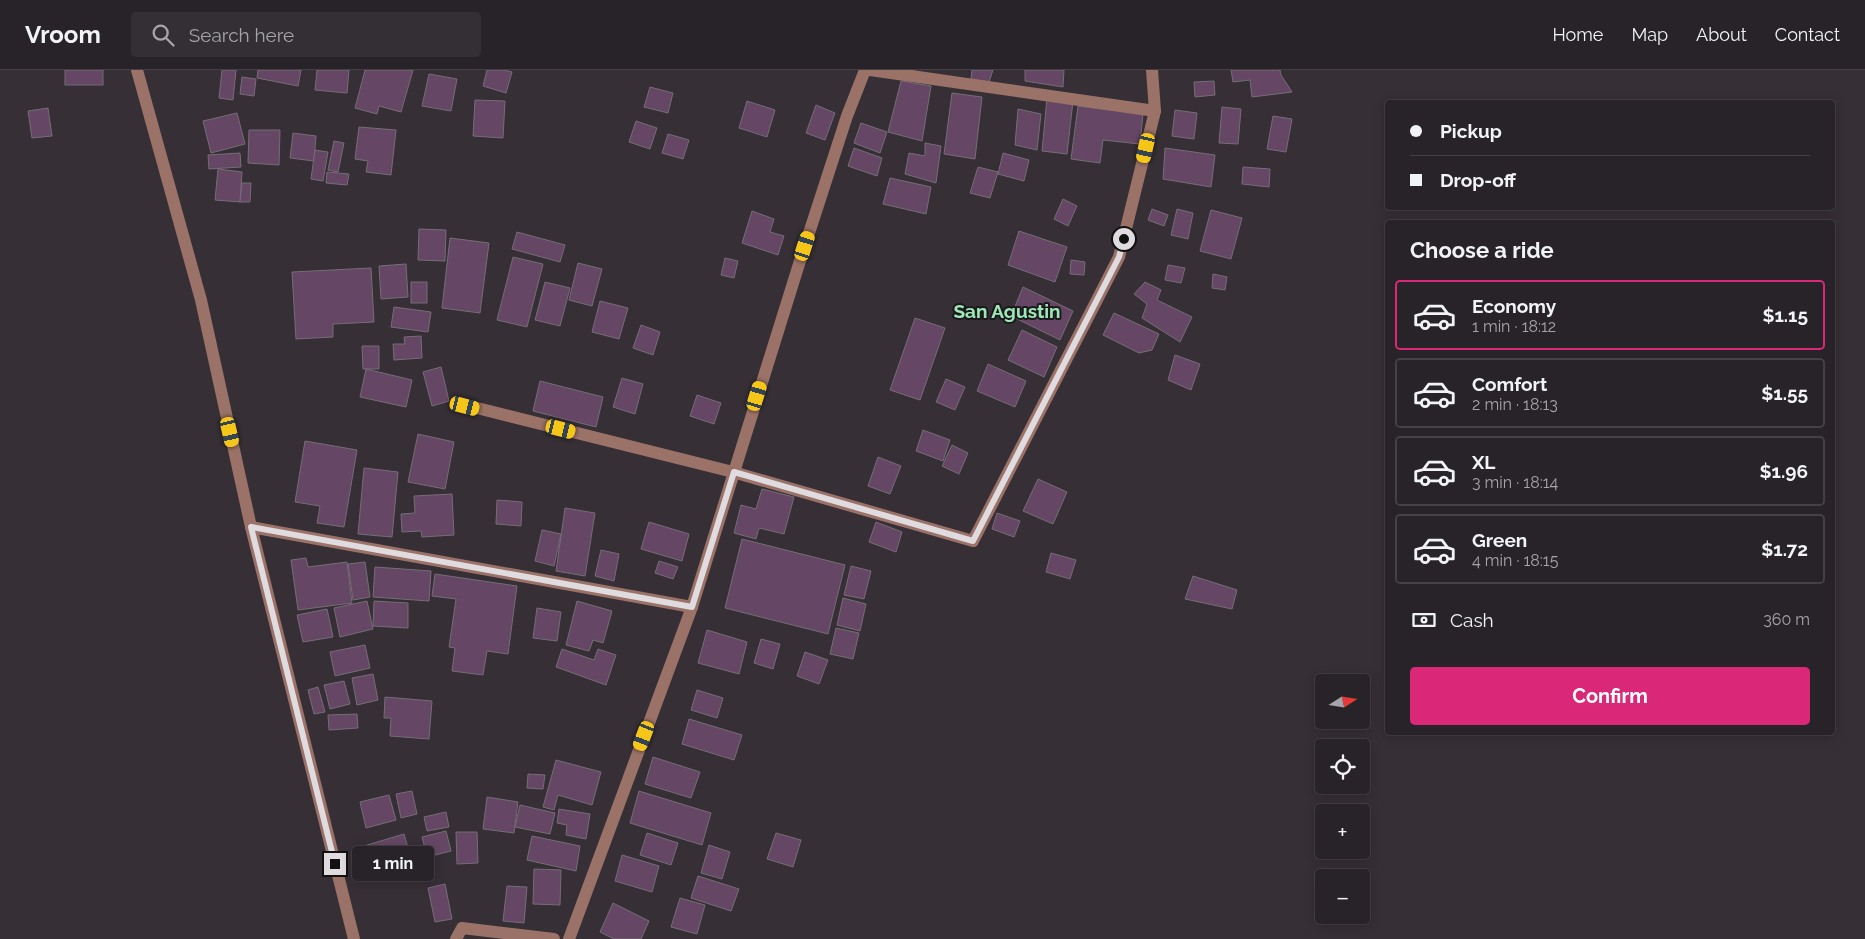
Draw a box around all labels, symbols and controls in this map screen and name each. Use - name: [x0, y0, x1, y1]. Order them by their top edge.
- search box: [131, 12, 481, 57]
- text: Vroom: [25, 20, 101, 49]
- icon: search: [149, 21, 177, 49]
- text: Search here: [189, 24, 294, 46]
- text: Home: [1552, 24, 1603, 45]
- text: Map: [1631, 24, 1668, 45]
- text: About: [1696, 24, 1747, 45]
- text: Contact: [1775, 24, 1840, 45]
- text: Pickup: [1440, 120, 1502, 142]
- car: [1135, 132, 1156, 164]
- text: Drop-off: [1440, 169, 1516, 191]
- route start: [1113, 228, 1135, 250]
- car: [793, 229, 816, 263]
- text: Choose a ride: [1410, 237, 1554, 263]
- icon: car: [1412, 293, 1457, 338]
- text: Economy: [1472, 295, 1556, 317]
- district label: San Agustin: [953, 300, 1061, 322]
- text: $1.15: [1762, 304, 1808, 326]
- text: 1 min · 18:12: [1472, 317, 1556, 336]
- icon: car: [1412, 371, 1457, 416]
- text: Comfort: [1472, 373, 1547, 395]
- car: [745, 379, 768, 413]
- text: $1.55: [1761, 382, 1808, 404]
- car: [448, 395, 481, 417]
- text: 2 min · 18:13: [1472, 395, 1558, 414]
- car: [219, 416, 240, 448]
- car: [544, 418, 577, 440]
- icon: car: [1412, 449, 1457, 494]
- text: XL: [1472, 451, 1495, 473]
- text: $1.96: [1760, 460, 1808, 482]
- text: 3 min · 18:14: [1472, 473, 1558, 492]
- icon: car: [1412, 527, 1457, 572]
- text: Green: [1472, 529, 1527, 551]
- text: $1.72: [1761, 538, 1808, 560]
- text: 4 min · 18:15: [1472, 551, 1558, 570]
- icon: cash: [1410, 606, 1438, 634]
- text: Cash: [1450, 609, 1494, 631]
- text: 360 m: [1763, 610, 1810, 629]
- button: Confirm: [1410, 667, 1810, 725]
- north arrow: [1315, 674, 1370, 729]
- map controls: [1315, 674, 1370, 924]
- car: [631, 719, 656, 753]
- button: locate: [1315, 739, 1370, 794]
- button: +: [1315, 804, 1370, 859]
- callout: 1 min: [352, 846, 435, 882]
- route end: [324, 853, 346, 875]
- text: 1 min: [373, 854, 413, 873]
- button: −: [1315, 869, 1370, 924]

